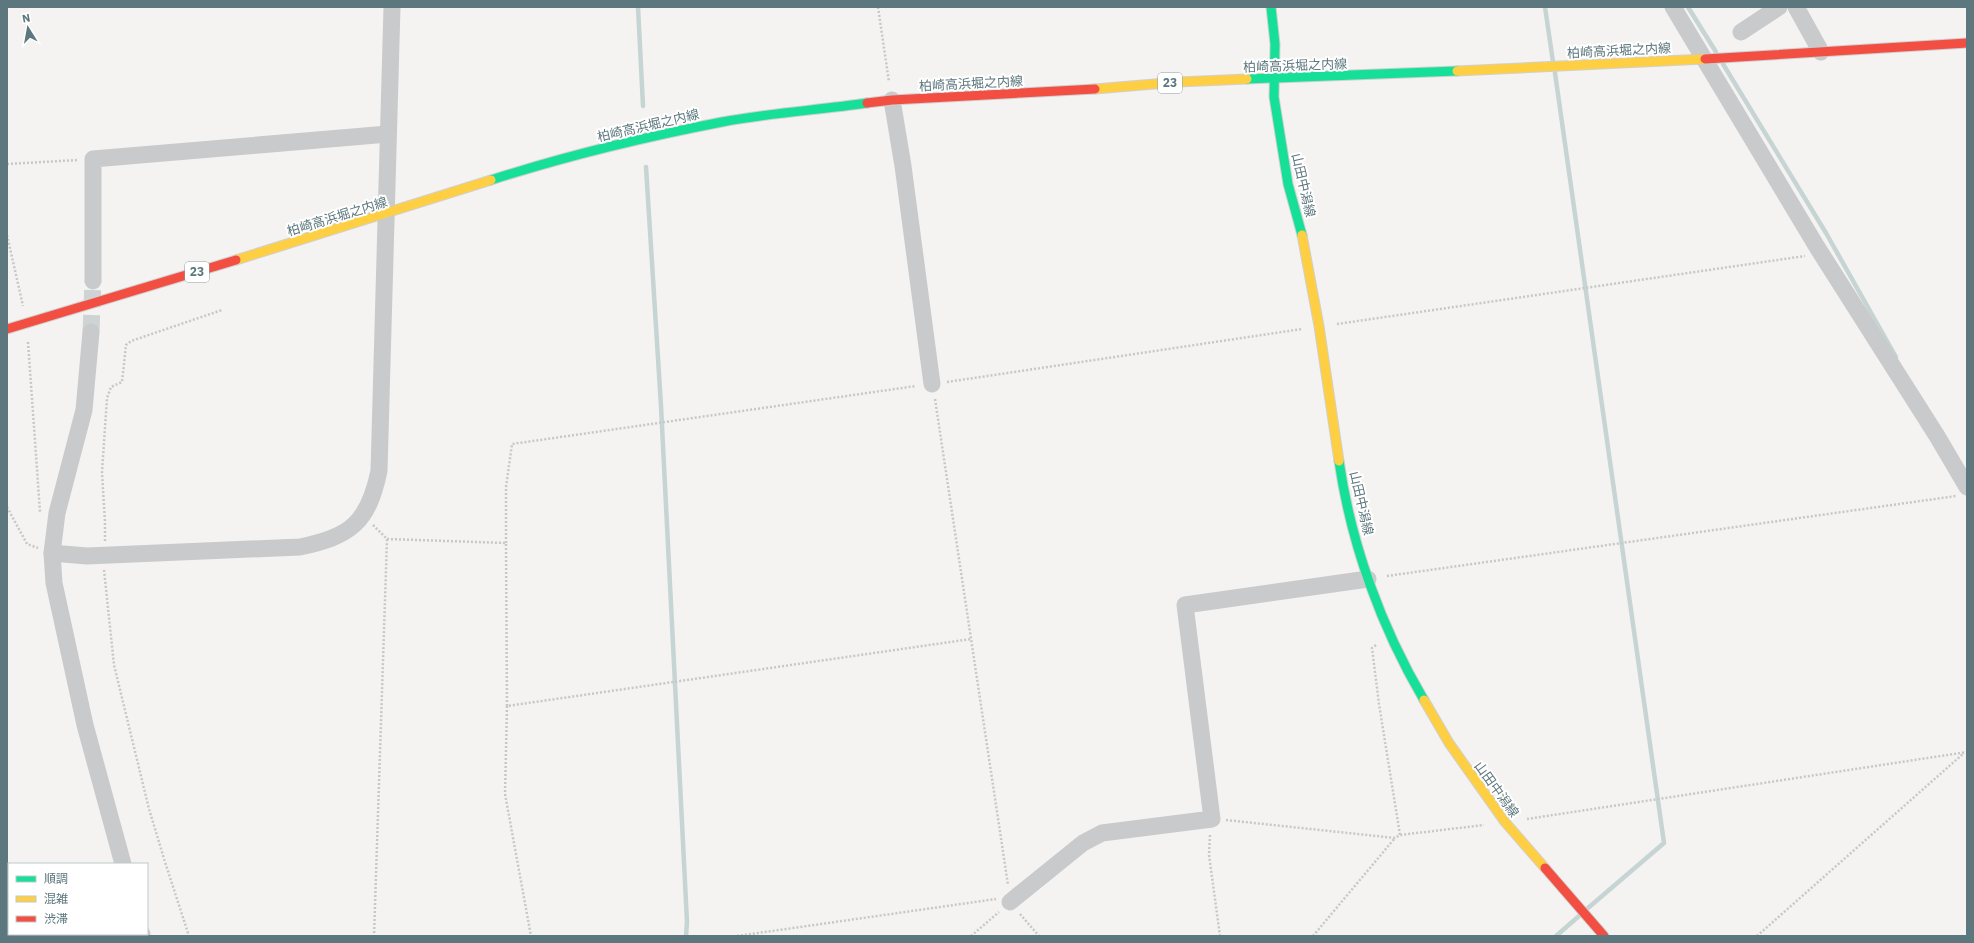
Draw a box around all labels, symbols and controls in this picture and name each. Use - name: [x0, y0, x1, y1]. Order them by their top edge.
- north arrow: [8, 8, 48, 48]
- text: N: [21, 11, 31, 26]
- street label: 柏崎高浜堀之内線: [1567, 39, 1671, 62]
- street label: 柏崎高浜堀之内線: [1243, 55, 1347, 76]
- street label: 柏崎高浜堀之内線: [919, 72, 1023, 95]
- road number: 23: [1158, 73, 1182, 93]
- street label: 柏崎高浜堀之内線: [596, 106, 701, 145]
- street label: 山田中潟線: [1288, 152, 1319, 219]
- street label: 柏崎高浜堀之内線: [285, 193, 389, 240]
- road number: 23: [185, 262, 209, 282]
- street label: 山田中潟線: [1346, 470, 1377, 537]
- street label: 山田中潟線: [1471, 758, 1523, 821]
- legend: [8, 863, 148, 935]
- text: 順調: [44, 871, 68, 886]
- text: 混雑: [44, 891, 68, 906]
- text: 渋滞: [44, 911, 68, 926]

